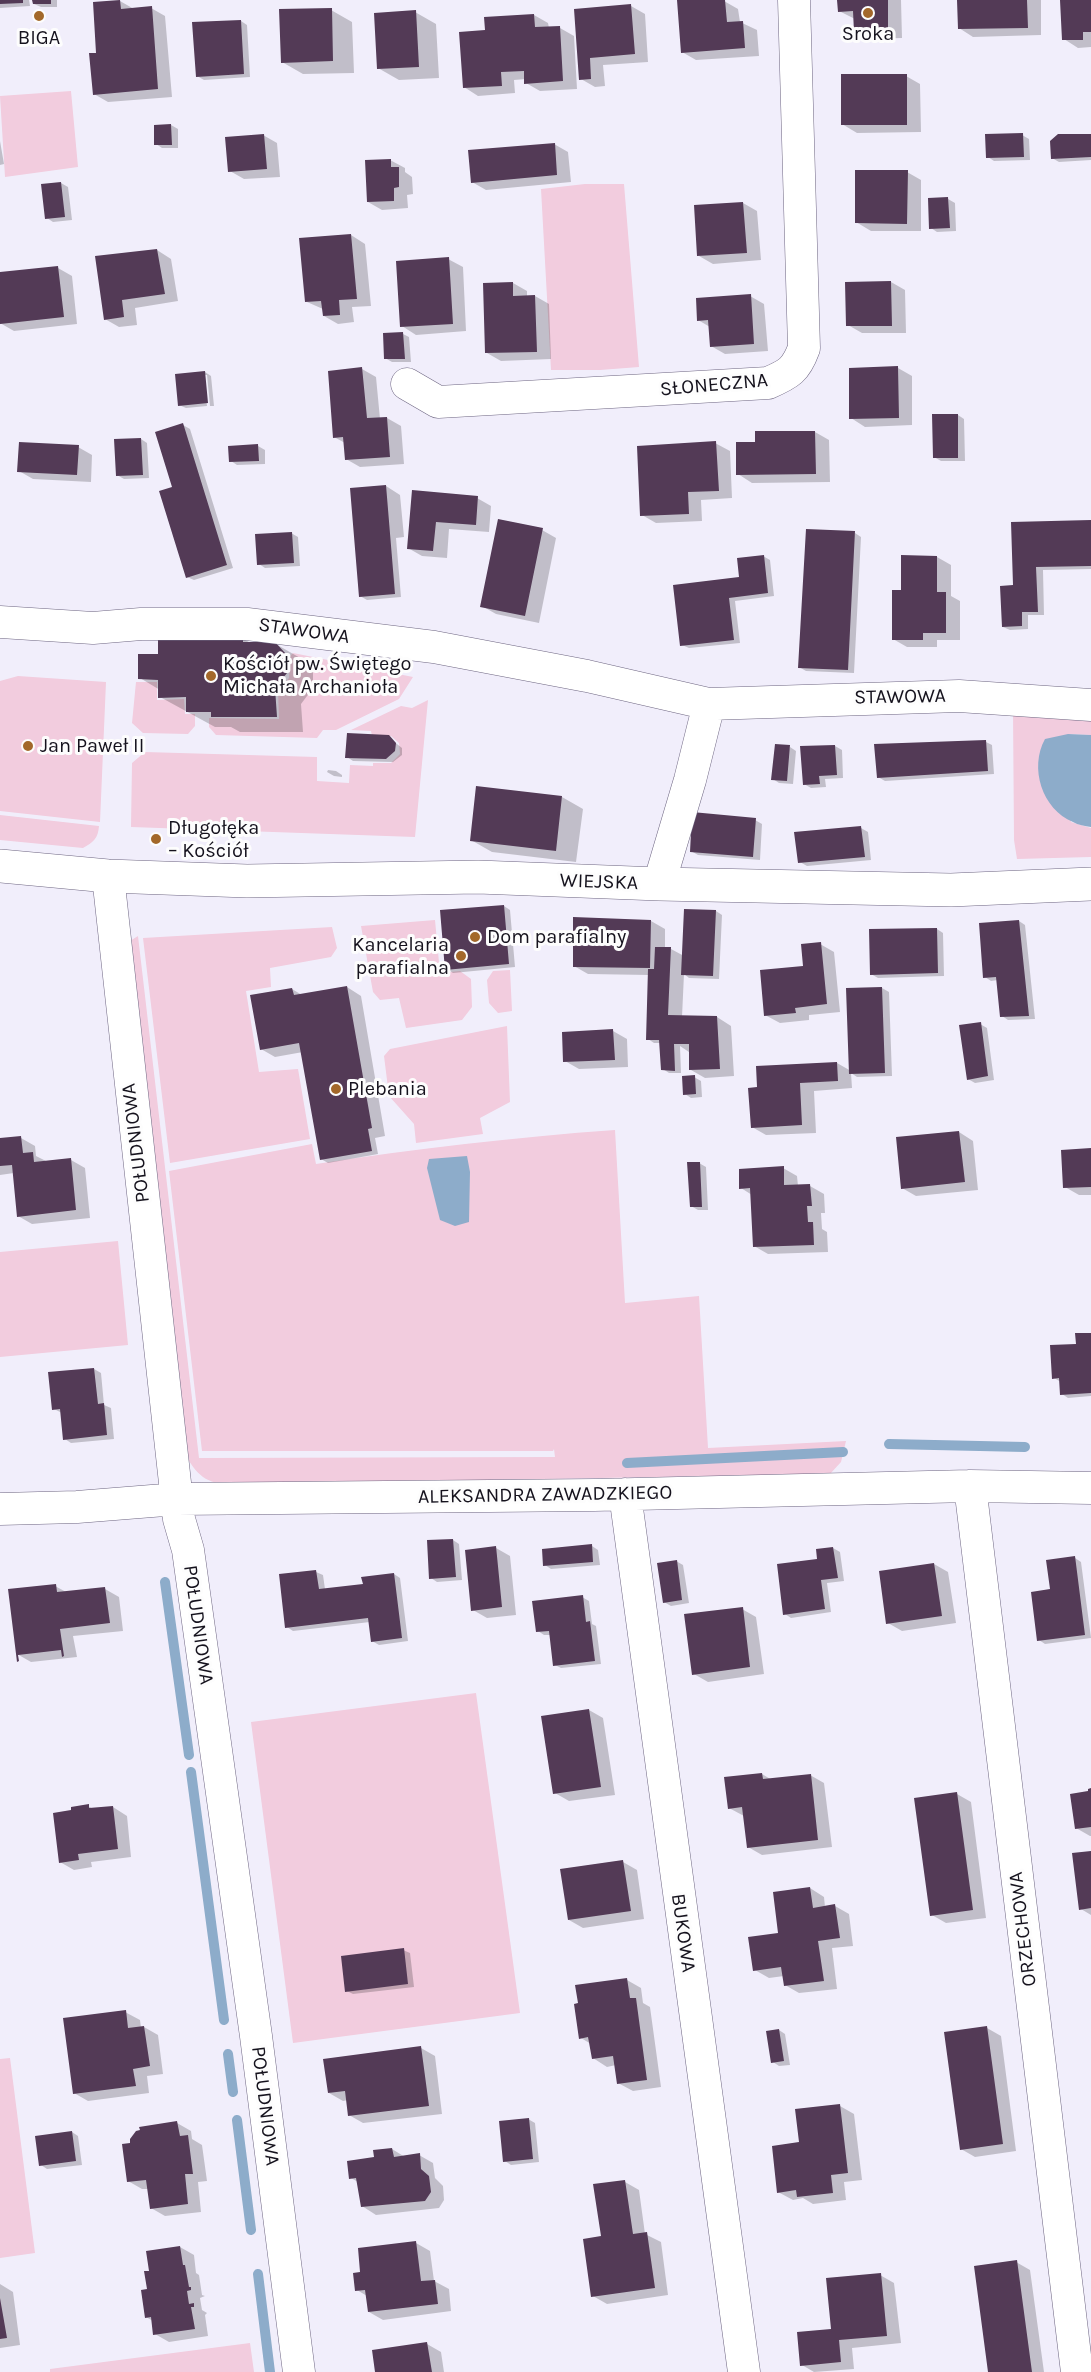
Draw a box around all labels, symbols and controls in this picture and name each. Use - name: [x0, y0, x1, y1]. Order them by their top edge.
- marker: Sroka: [861, 6, 875, 20]
- marker: BIGA: [32, 9, 46, 23]
- place label: Sroka: [842, 22, 894, 46]
- place label: BIGA: [18, 26, 60, 50]
- street label: SŁONECZNA: [659, 368, 769, 402]
- street label: STAWOWA: [257, 613, 351, 649]
- place label: Kościół pw. Świętego Michała Archanioła: [223, 652, 411, 699]
- marker: Kościół pw. Świętego Michała Archanioła: [204, 669, 218, 683]
- street label: STAWOWA: [854, 684, 946, 710]
- place label: Jan Paweł II: [40, 734, 144, 758]
- marker: Jan Paweł II: [21, 739, 35, 753]
- place label: Długołęka – Kościół: [168, 816, 259, 863]
- marker: Długołęka – Kościół: [149, 832, 163, 846]
- street label: WIEJSKA: [559, 869, 639, 895]
- place label: Dom parafialny: [487, 925, 626, 949]
- marker: Dom parafialny: [468, 930, 482, 944]
- place label: Kancelaria parafialna: [352, 933, 449, 980]
- marker: Kancelaria parafialna: [454, 949, 468, 963]
- place label: Plebania: [348, 1077, 427, 1101]
- street label: POŁUDNIOWA: [117, 1082, 155, 1204]
- marker: Plebania: [329, 1082, 343, 1096]
- street label: ALEKSANDRA ZAWADZKIEGO: [418, 1481, 672, 1509]
- street label: POŁUDNIOWA: [178, 1564, 218, 1686]
- street label: ORZECHOWA: [1004, 1870, 1042, 1988]
- street label: BUKOWA: [666, 1892, 700, 1974]
- street label: POŁUDNIOWA: [246, 2045, 284, 2167]

